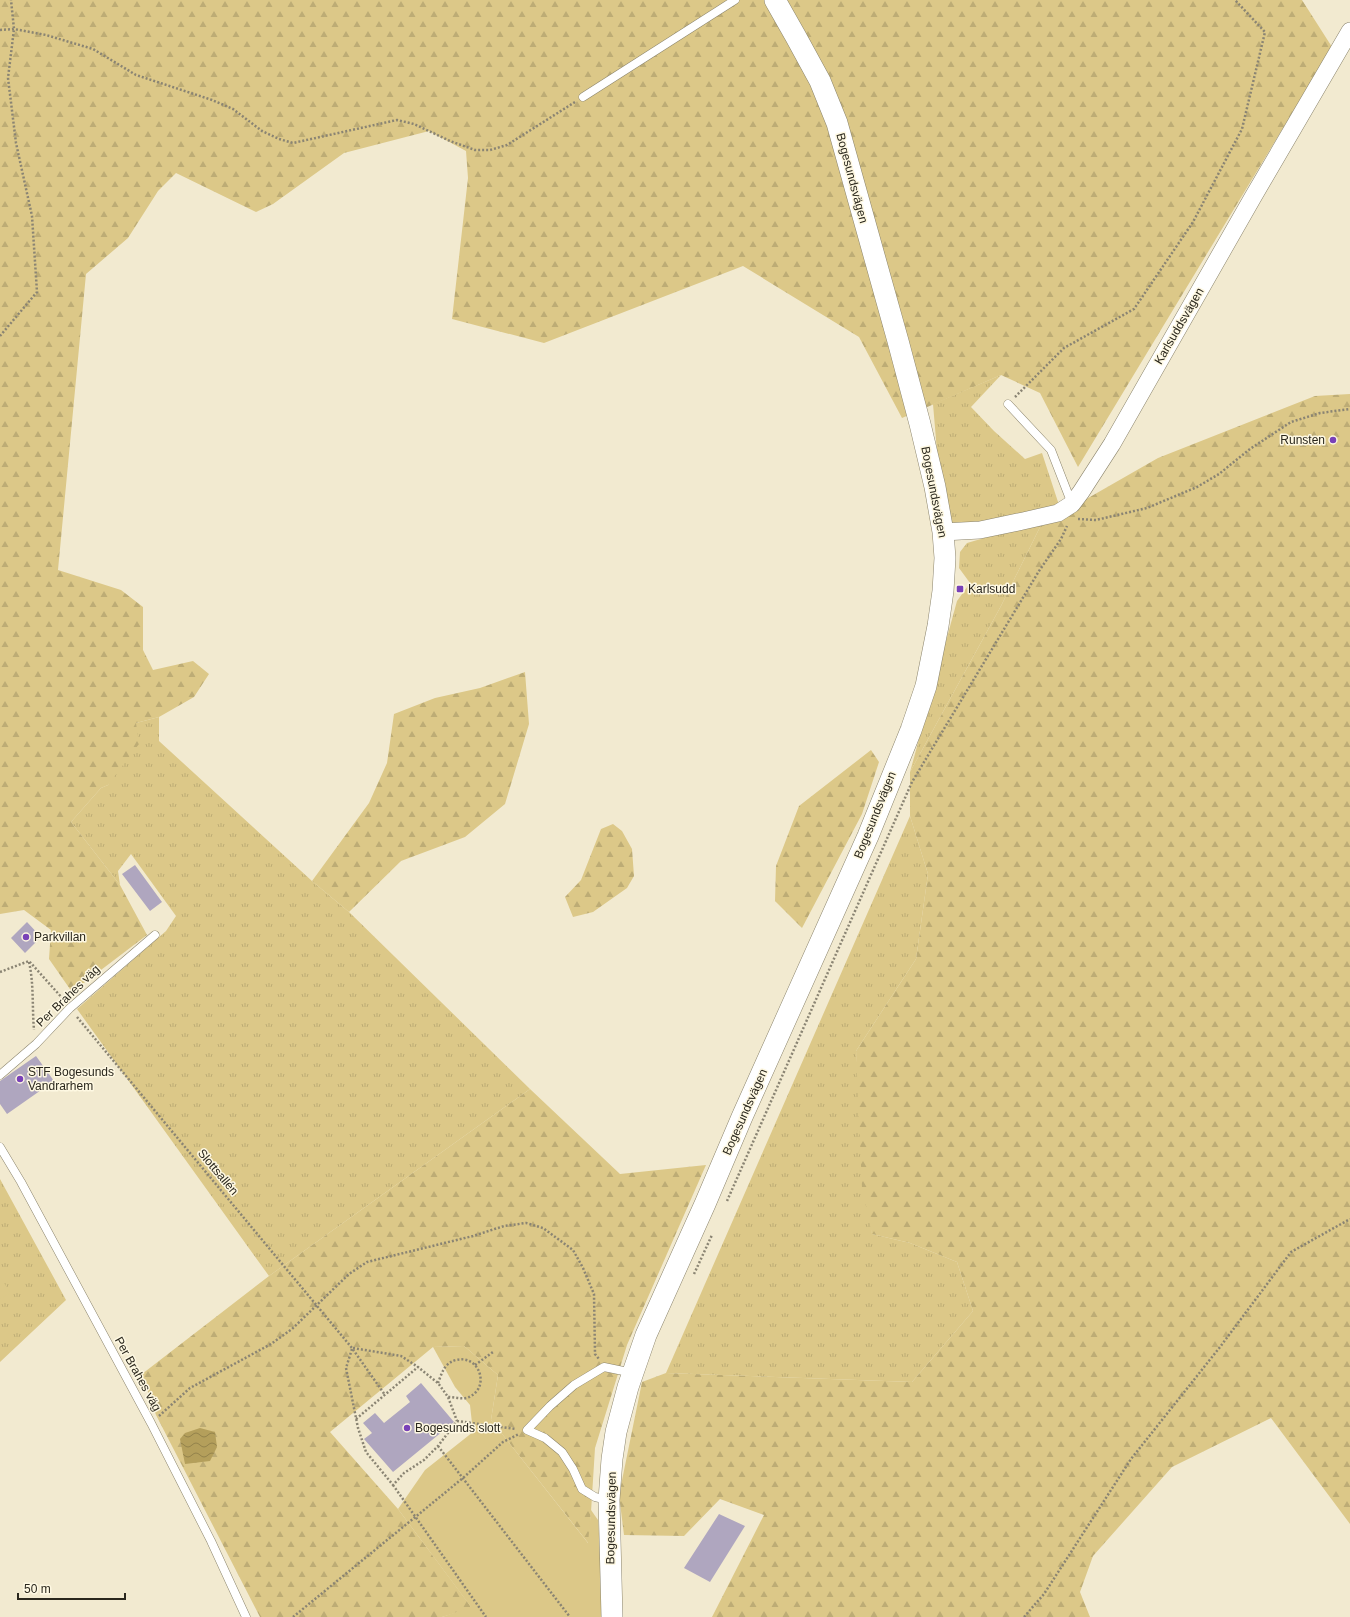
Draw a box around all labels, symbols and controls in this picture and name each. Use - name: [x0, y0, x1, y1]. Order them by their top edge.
- street label: Bogesundsvägen: [833, 131, 871, 225]
- street label: Karlsuddsvägen: [1151, 285, 1207, 367]
- place label: Runsten: [1280, 433, 1325, 447]
- marker: Runsten: [1328, 435, 1338, 445]
- street label: Bogesundsvägen: [918, 445, 950, 539]
- place label: Karlsudd: [968, 582, 1015, 596]
- marker: Karlsudd: [955, 584, 965, 594]
- street label: Bogesundsvägen: [851, 769, 899, 861]
- place label: Parkvillan: [34, 930, 86, 944]
- marker: Parkvillan: [21, 932, 31, 942]
- street label: Per Brahes väg: [33, 962, 103, 1030]
- place label: STF Bogesunds Vandrarhem: [28, 1065, 114, 1093]
- street label: Bogesundsvägen: [720, 1067, 770, 1157]
- marker: STF Bogesunds Vandrarhem: [15, 1074, 25, 1084]
- street label: Slottsallén: [195, 1146, 241, 1198]
- street label: Per Brahes väg: [112, 1334, 164, 1414]
- place label: Bogesunds slott: [415, 1421, 501, 1435]
- marker: Bogesunds slott: [402, 1423, 412, 1433]
- street label: Bogesundsvägen: [603, 1472, 619, 1564]
- scale bar: [18, 1575, 125, 1601]
- text: 50 m: [24, 1582, 51, 1596]

